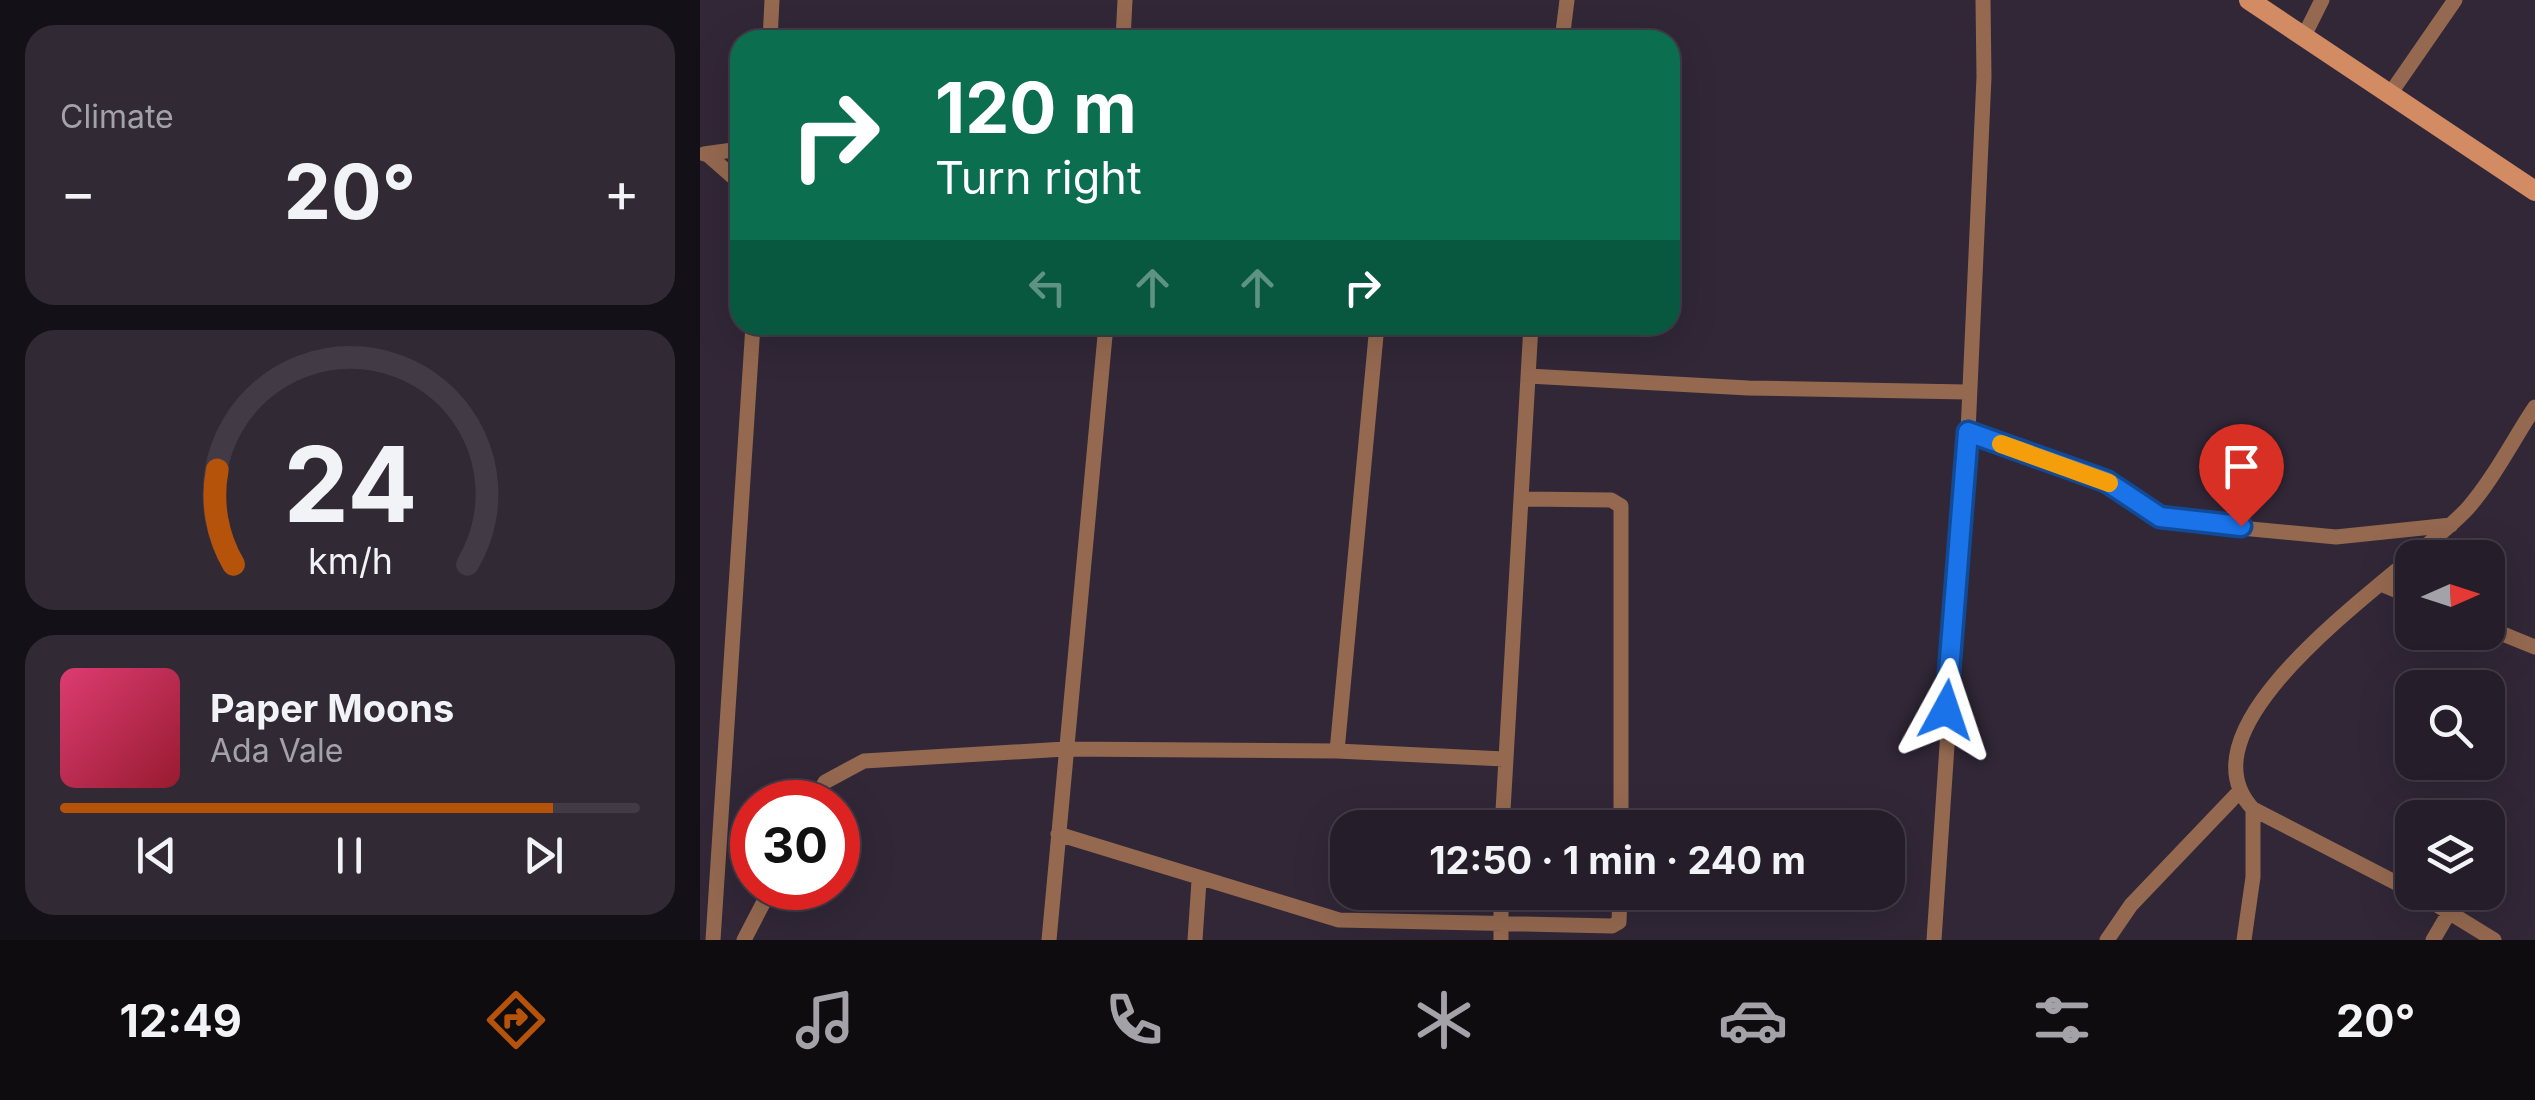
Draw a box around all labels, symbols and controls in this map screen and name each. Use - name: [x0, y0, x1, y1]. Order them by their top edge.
- text: 120 m: [935, 65, 1137, 150]
- icon: right: [770, 70, 900, 200]
- text: Climate: [60, 97, 174, 136]
- text: 20°: [284, 146, 416, 237]
- text: Turn right: [935, 150, 1142, 205]
- text: −: [60, 159, 96, 225]
- text: +: [604, 159, 640, 225]
- icon: left: [1020, 260, 1075, 315]
- icon: ahead: [1125, 260, 1180, 315]
- icon: ahead: [1230, 260, 1285, 315]
- icon: right: [1335, 260, 1390, 315]
- text: 24: [283, 421, 417, 547]
- pin: [2199, 424, 2284, 527]
- icon: arrive: [2214, 439, 2269, 494]
- text: km/h: [308, 539, 392, 583]
- north arrow: [2395, 540, 2505, 650]
- map controls: [2395, 540, 2505, 910]
- position arrow: [1894, 658, 1998, 762]
- button: search: [2395, 670, 2505, 780]
- text: Paper Moons: [210, 685, 454, 731]
- text: Ada Vale: [210, 731, 343, 770]
- speed limit sign: 30: [730, 780, 860, 910]
- button: layers: [2395, 800, 2505, 910]
- icon: previous: [129, 828, 184, 883]
- icon: pause: [322, 828, 377, 883]
- icon: next: [516, 828, 571, 883]
- text: 12:50 · 1 min · 240 m: [1429, 837, 1806, 883]
- icon: directions: [481, 985, 551, 1055]
- icon: music: [790, 985, 860, 1055]
- icon: phone: [1099, 985, 1169, 1055]
- icon: climate: [1409, 985, 1479, 1055]
- icon: car: [1718, 985, 1788, 1055]
- icon: filters: [2027, 985, 2097, 1055]
- text: 12:49: [120, 993, 242, 1048]
- text: 20°: [2336, 993, 2415, 1048]

